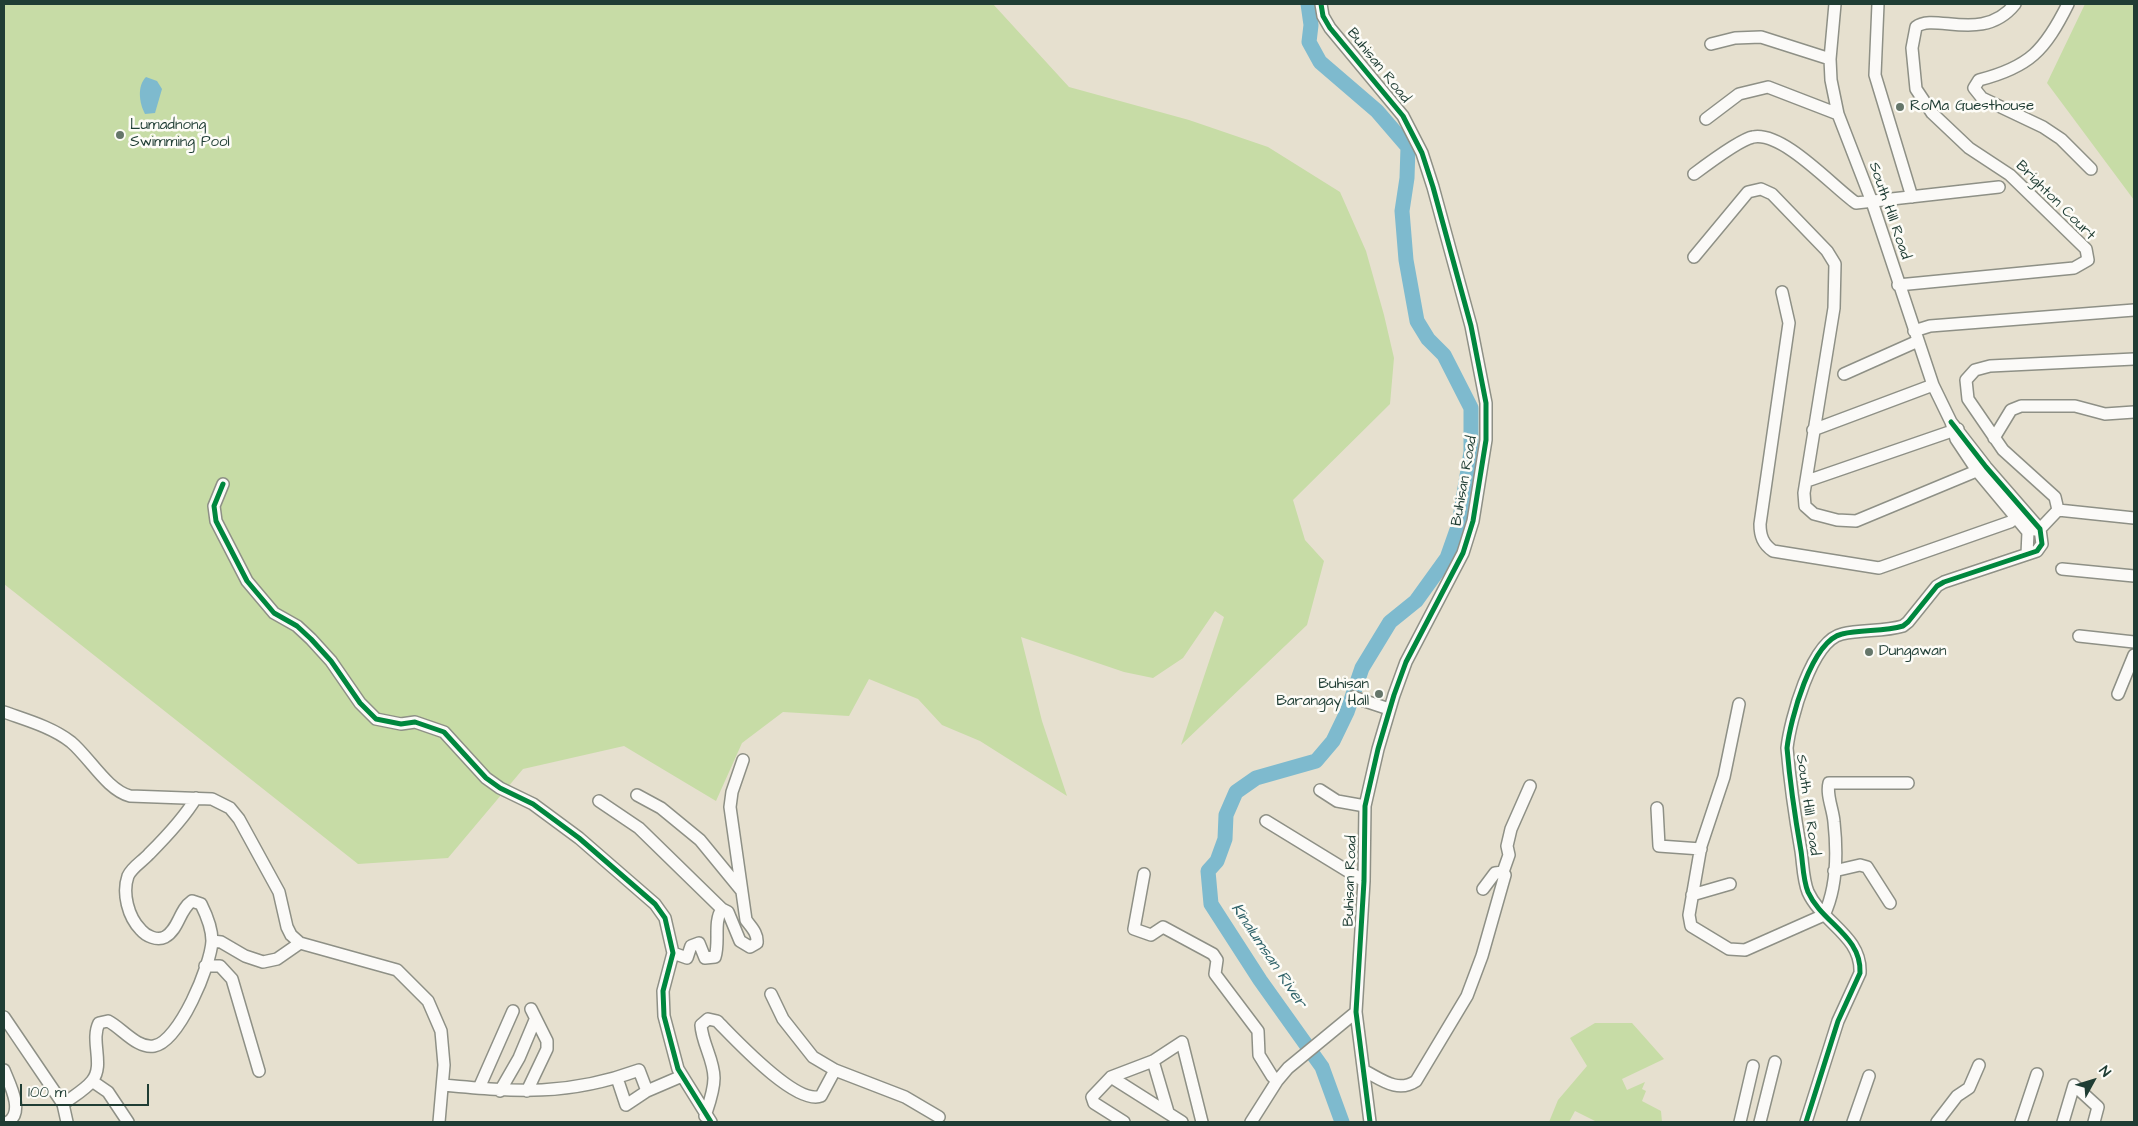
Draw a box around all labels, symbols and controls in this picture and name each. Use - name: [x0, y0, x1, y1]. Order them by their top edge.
- street label: Buhisan Road: [1342, 25, 1414, 107]
- place label: RoMa Guesthouse: [1910, 98, 2034, 116]
- marker: RoMa Guesthouse: [1894, 101, 1906, 113]
- place label: Lumadnong Swimming Pool: [130, 117, 230, 152]
- marker: Lumadnong Swimming Pool: [114, 129, 126, 141]
- street label: Brighton Court: [2011, 157, 2099, 245]
- street label: South Hill Road: [1864, 160, 1914, 262]
- street label: Buhisan Road: [1448, 435, 1482, 527]
- place label: Dungawan: [1879, 643, 1946, 661]
- marker: Dungawan: [1863, 646, 1875, 658]
- place label: Buhisan Barangay Hall: [1276, 676, 1369, 711]
- marker: Buhisan Barangay Hall: [1373, 688, 1385, 700]
- street label: South Hill Road: [1791, 753, 1823, 857]
- street label: Buhisan Road: [1340, 835, 1362, 927]
- water label: Kinalumsan River: [1226, 900, 1310, 1012]
- north arrow: [2068, 1056, 2118, 1106]
- text: N: [2094, 1062, 2115, 1081]
- scale bar: [22, 1074, 151, 1106]
- text: 100 m: [28, 1082, 67, 1103]

